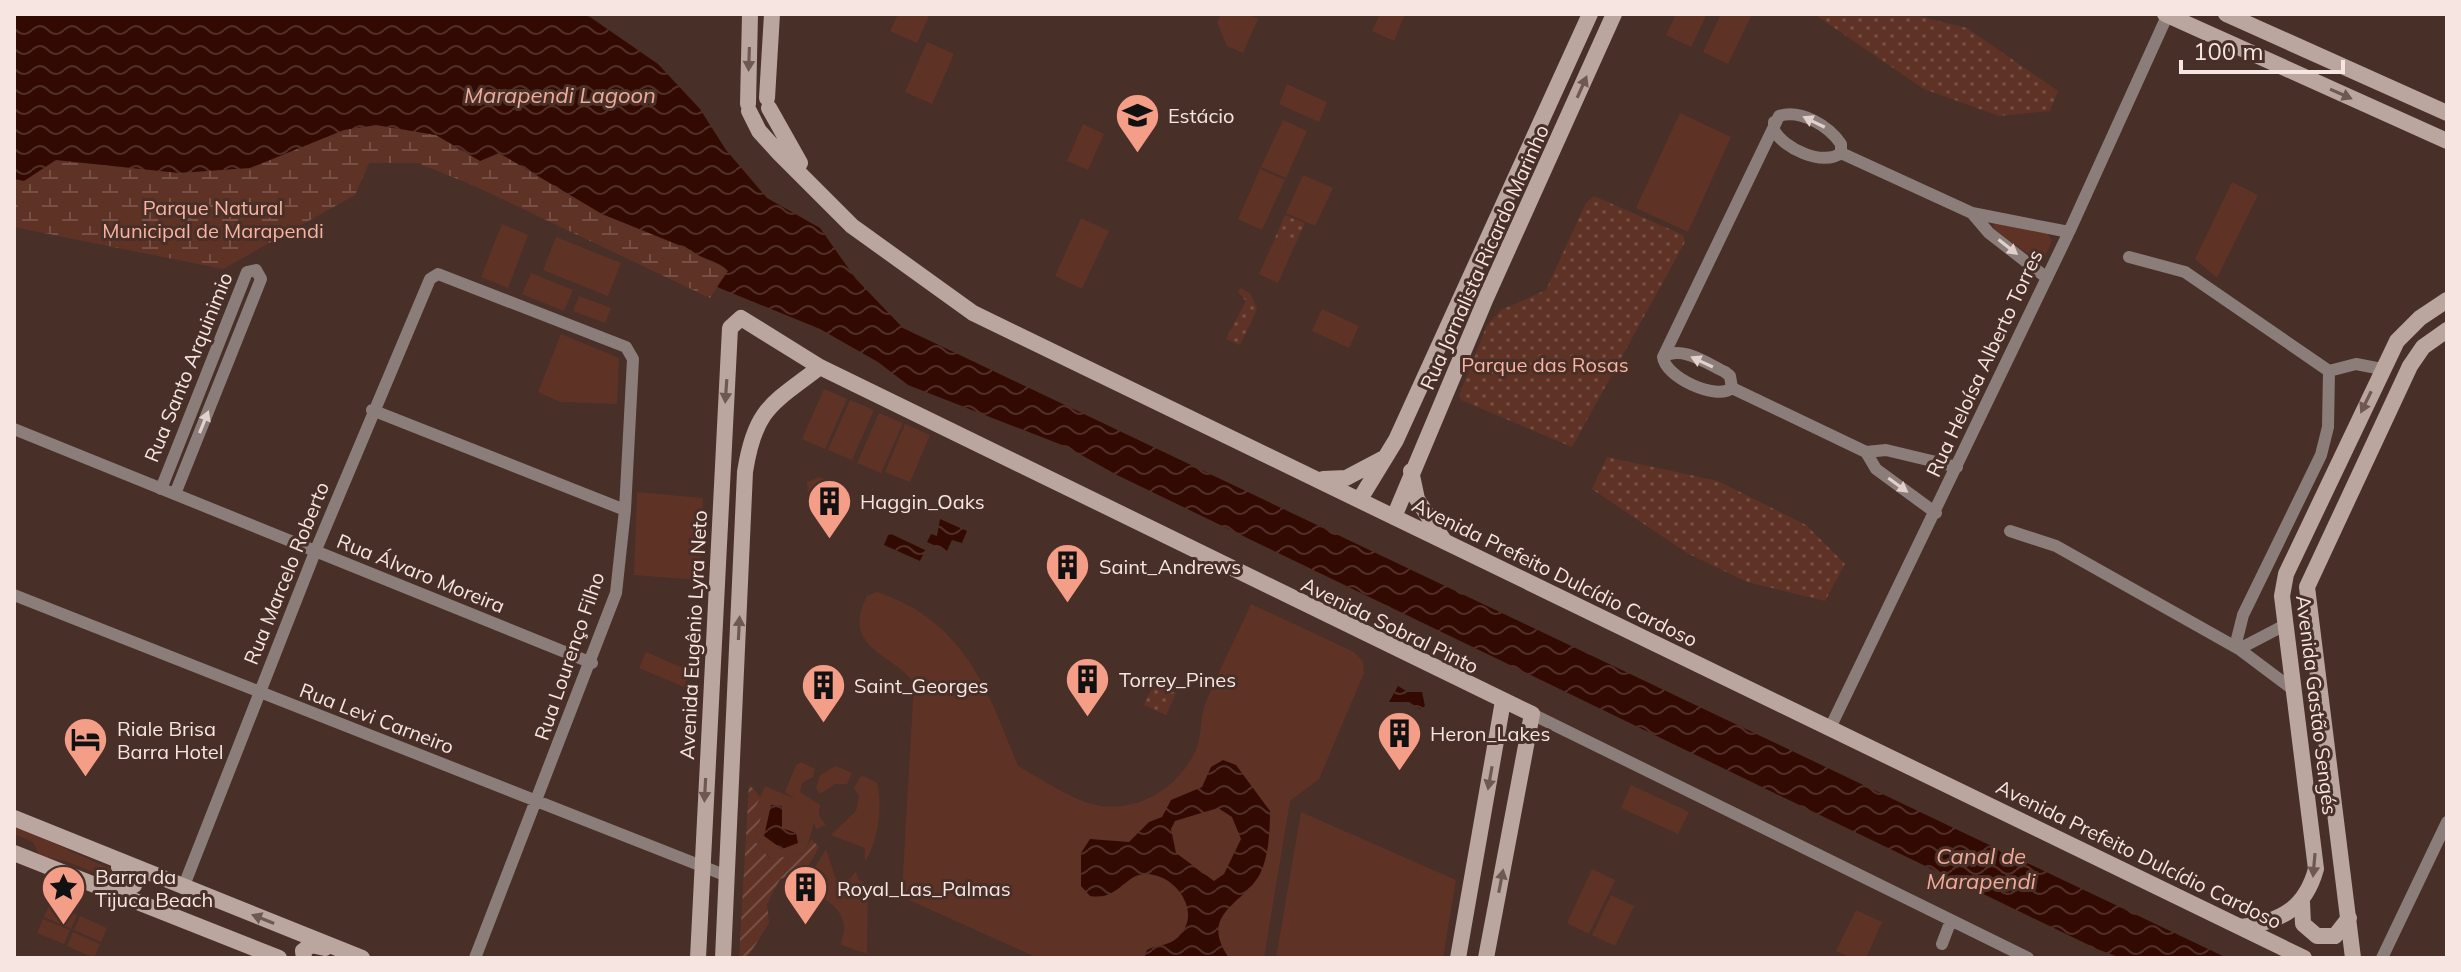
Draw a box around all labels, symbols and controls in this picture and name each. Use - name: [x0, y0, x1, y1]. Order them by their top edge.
- scale bar: [2181, 24, 2343, 74]
- text: 100 m: [2193, 36, 2264, 66]
- one-way arrow: [743, 47, 755, 72]
- one-way arrow: [1575, 75, 1588, 99]
- water label: Marapendi Lagoon: [464, 81, 656, 109]
- one-way arrow: [2329, 87, 2353, 101]
- school or university icon: Estácio: [1113, 91, 1161, 154]
- place label: Estácio: [1168, 103, 1235, 128]
- one-way arrow: [1802, 115, 1825, 129]
- street label: Rua Jornalista Ricardo Marinho: [1414, 121, 1554, 393]
- park label: Parque Natural Municipal de Marapendi: [102, 195, 324, 243]
- one-way arrow: [1998, 239, 2018, 255]
- street label: Rua Heloísa Alberto Torres: [1920, 245, 2048, 481]
- street label: Rua Santo Arquinimio: [138, 268, 238, 466]
- park label: Parque das Rosas: [1461, 352, 1629, 377]
- one-way arrow: [1691, 355, 1714, 368]
- one-way arrow: [719, 379, 732, 404]
- one-way arrow: [2359, 391, 2373, 414]
- one-way arrow: [198, 410, 211, 434]
- building icon: Haggin_Oaks: [805, 477, 853, 540]
- one-way arrow: [1888, 477, 1908, 493]
- street label: Rua Marcelo Roberto: [238, 478, 334, 668]
- place label: Haggin_Oaks: [860, 489, 985, 514]
- street label: Avenida Prefeito Dulcídio Cardoso: [1408, 492, 1702, 652]
- street label: Avenida Eugênio Lyra Neto: [674, 510, 712, 760]
- street label: Rua Álvaro Moreira: [333, 528, 509, 618]
- building icon: Saint_Andrews: [1044, 542, 1092, 605]
- place label: Saint_Andrews: [1099, 554, 1241, 579]
- street label: Rua Lourenço Filho: [528, 569, 610, 743]
- street label: Avenida Sobral Pinto: [1297, 571, 1483, 679]
- street label: Avenida Gastão Sengés: [2291, 594, 2343, 816]
- one-way arrow: [732, 615, 745, 640]
- building icon: Torrey_Pines: [1064, 655, 1112, 718]
- building icon: Saint_Georges: [799, 661, 847, 724]
- place label: Torrey_Pines: [1119, 667, 1236, 692]
- place label: Saint_Georges: [854, 673, 989, 698]
- street label: Rua Levi Carneiro: [296, 677, 458, 759]
- building icon: Heron_Lakes: [1375, 709, 1423, 772]
- hotel icon: Riale Brisa Barra Hotel: [62, 716, 110, 779]
- place label: Riale Brisa Barra Hotel: [117, 716, 223, 764]
- place label: Heron_Lakes: [1430, 721, 1550, 746]
- one-way arrow: [1483, 766, 1496, 791]
- street label: Avenida Prefeito Dulcídio Cardoso: [1992, 774, 2286, 934]
- one-way arrow: [699, 778, 712, 803]
- water label: Canal de Marapendi: [1926, 842, 2037, 895]
- one-way arrow: [2307, 853, 2320, 878]
- place icon: Barra da Tijuca Beach: [40, 864, 88, 927]
- place label: Barra da Tijuca Beach: [95, 864, 213, 912]
- building icon: Royal_Las_Palmas: [782, 864, 830, 927]
- one-way arrow: [1495, 869, 1507, 894]
- place label: Royal_Las_Palmas: [837, 876, 1011, 901]
- one-way arrow: [251, 912, 275, 925]

